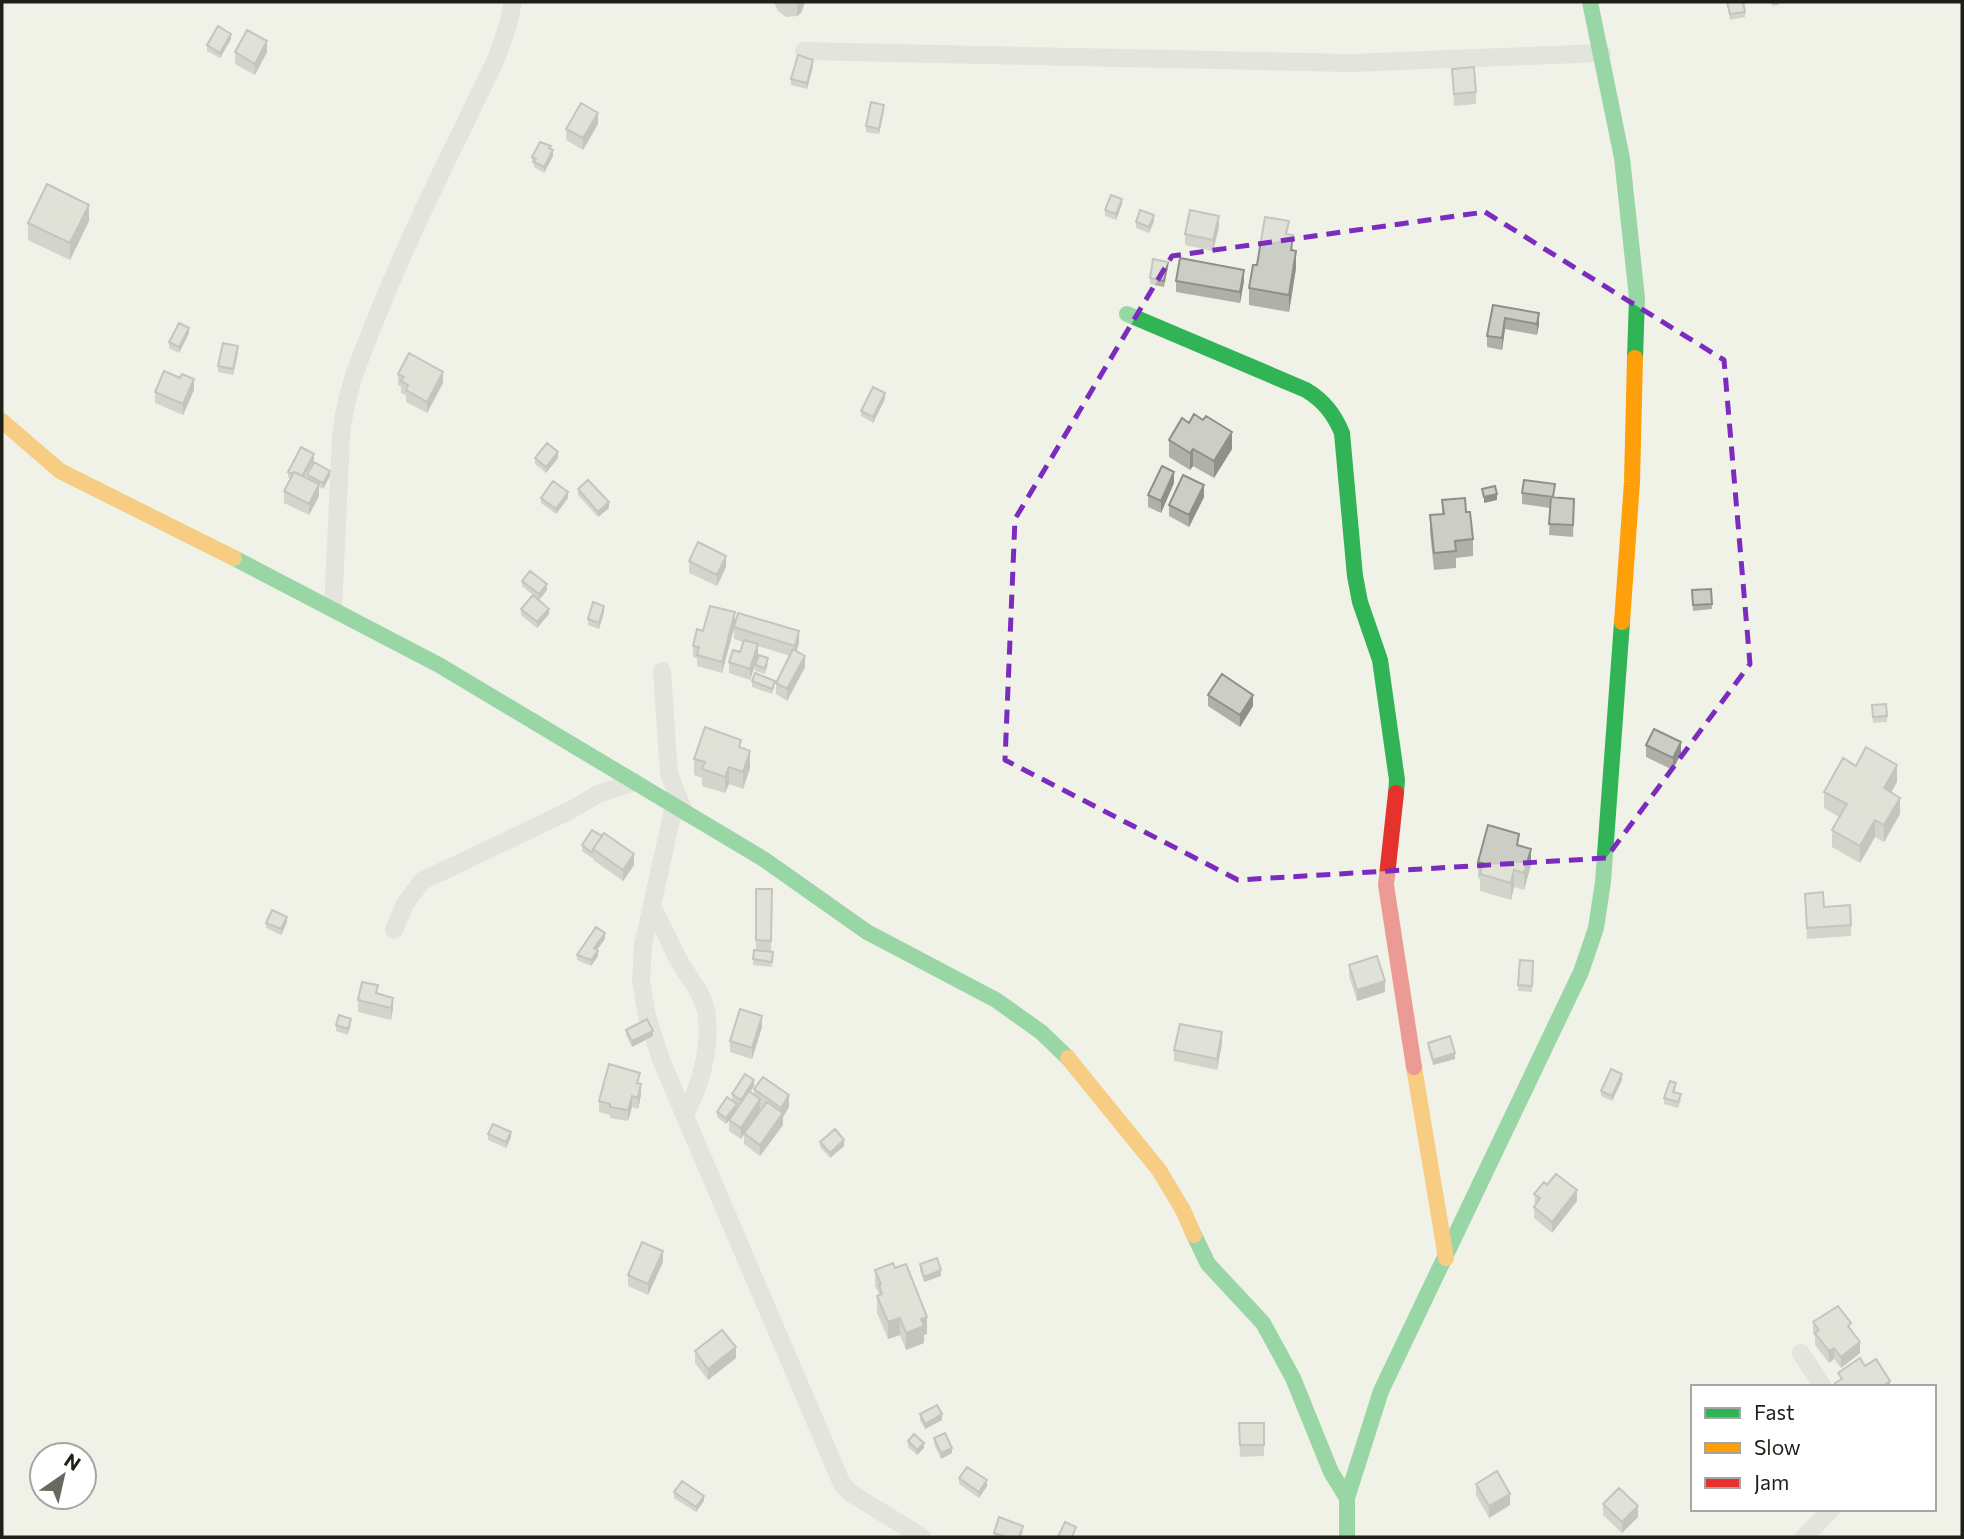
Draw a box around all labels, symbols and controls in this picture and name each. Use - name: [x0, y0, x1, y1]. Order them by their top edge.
- legend: [1691, 1385, 1936, 1511]
- text: Fast: [1754, 1399, 1795, 1424]
- text: Slow: [1754, 1434, 1801, 1459]
- north arrow: [28, 1441, 98, 1511]
- text: N: [60, 1448, 85, 1475]
- text: Jam: [1754, 1469, 1789, 1494]

